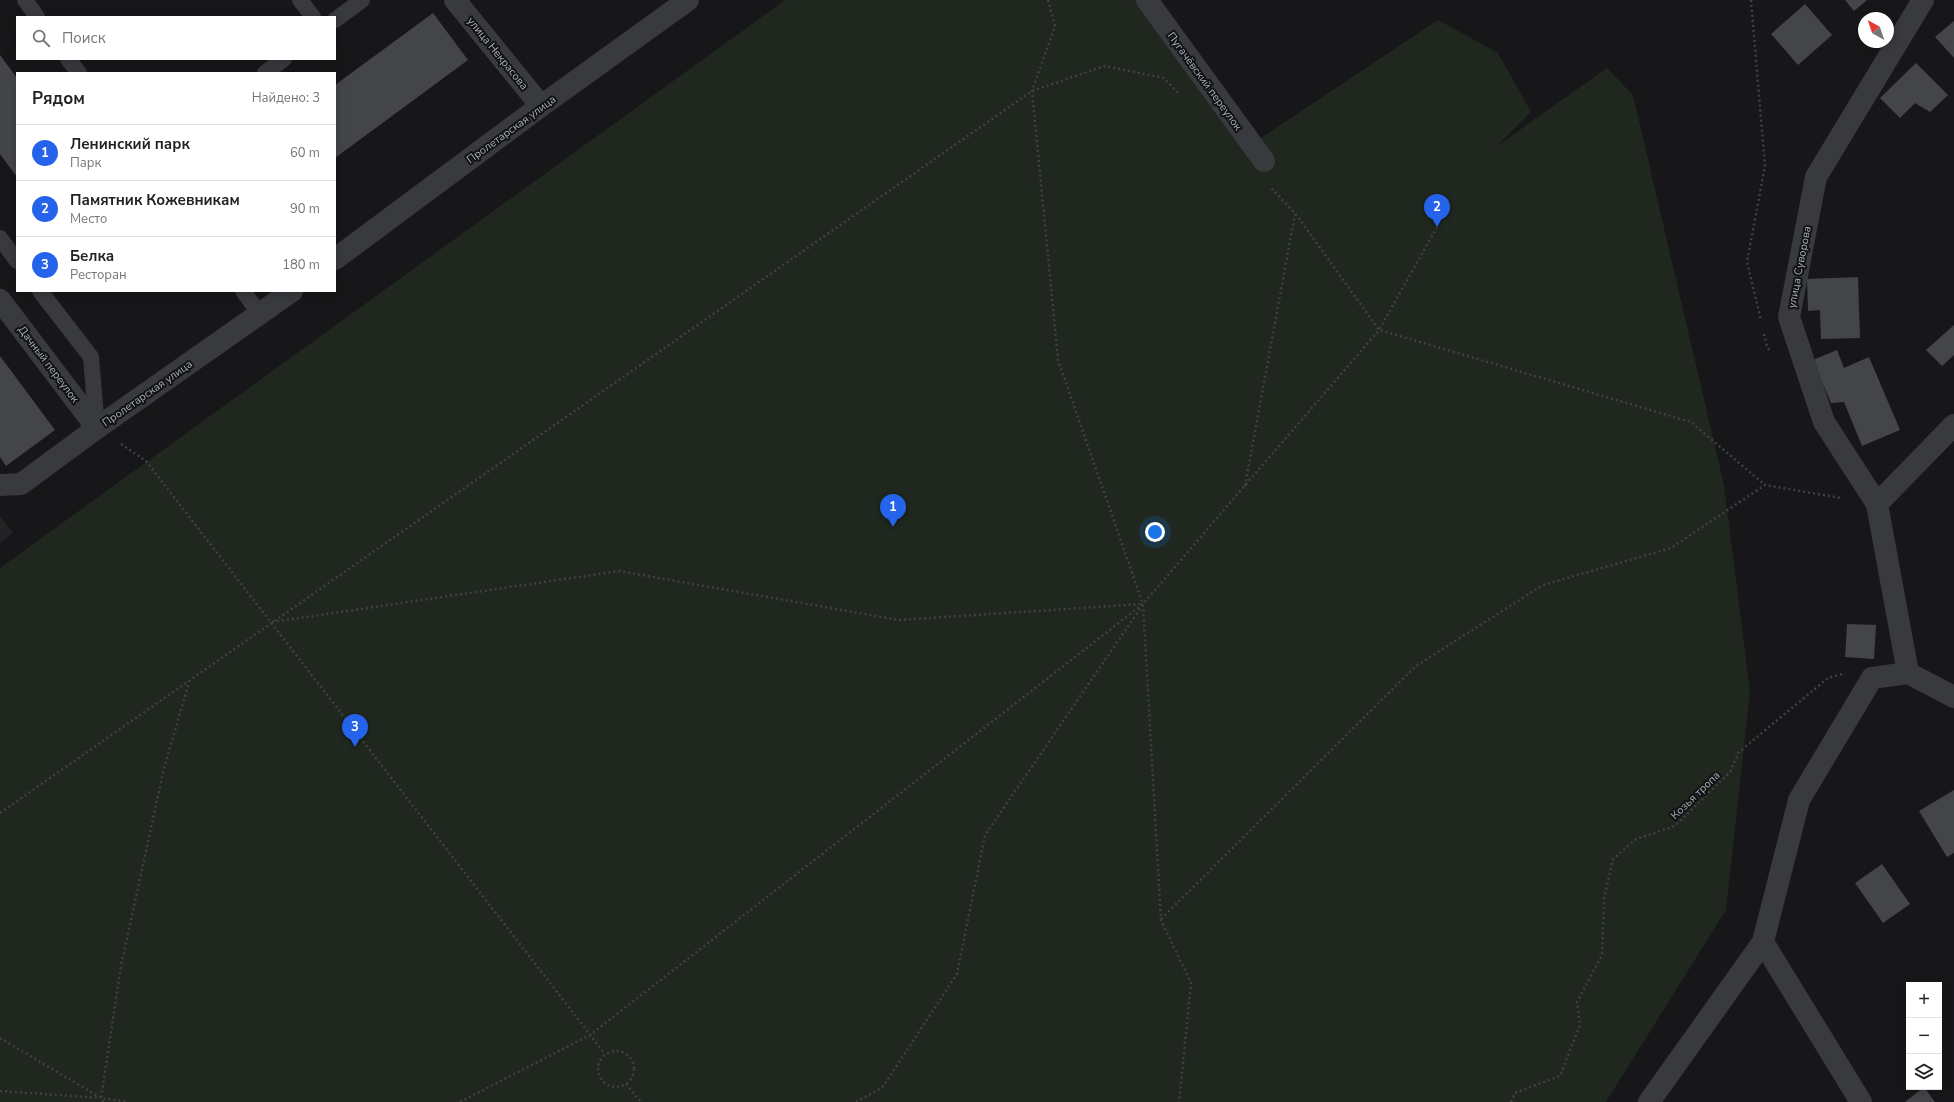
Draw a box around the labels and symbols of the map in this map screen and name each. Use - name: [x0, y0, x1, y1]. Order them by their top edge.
- north arrow: [1858, 12, 1894, 48]
- street label: улица Некрасова: [464, 14, 532, 93]
- street label: Пугачёвский переулок: [1164, 29, 1245, 134]
- street label: Пролетарская улица: [464, 92, 559, 167]
- pin: 2: [1424, 194, 1450, 227]
- street label: улица Суворова: [1784, 225, 1815, 309]
- street label: Дачный переулок: [15, 323, 83, 406]
- street label: Пролетарская улица: [99, 357, 195, 430]
- pin: 1: [880, 494, 906, 527]
- your location: [1145, 522, 1165, 542]
- pin: 3: [342, 714, 368, 747]
- street label: Козья тропа: [1667, 768, 1723, 823]

